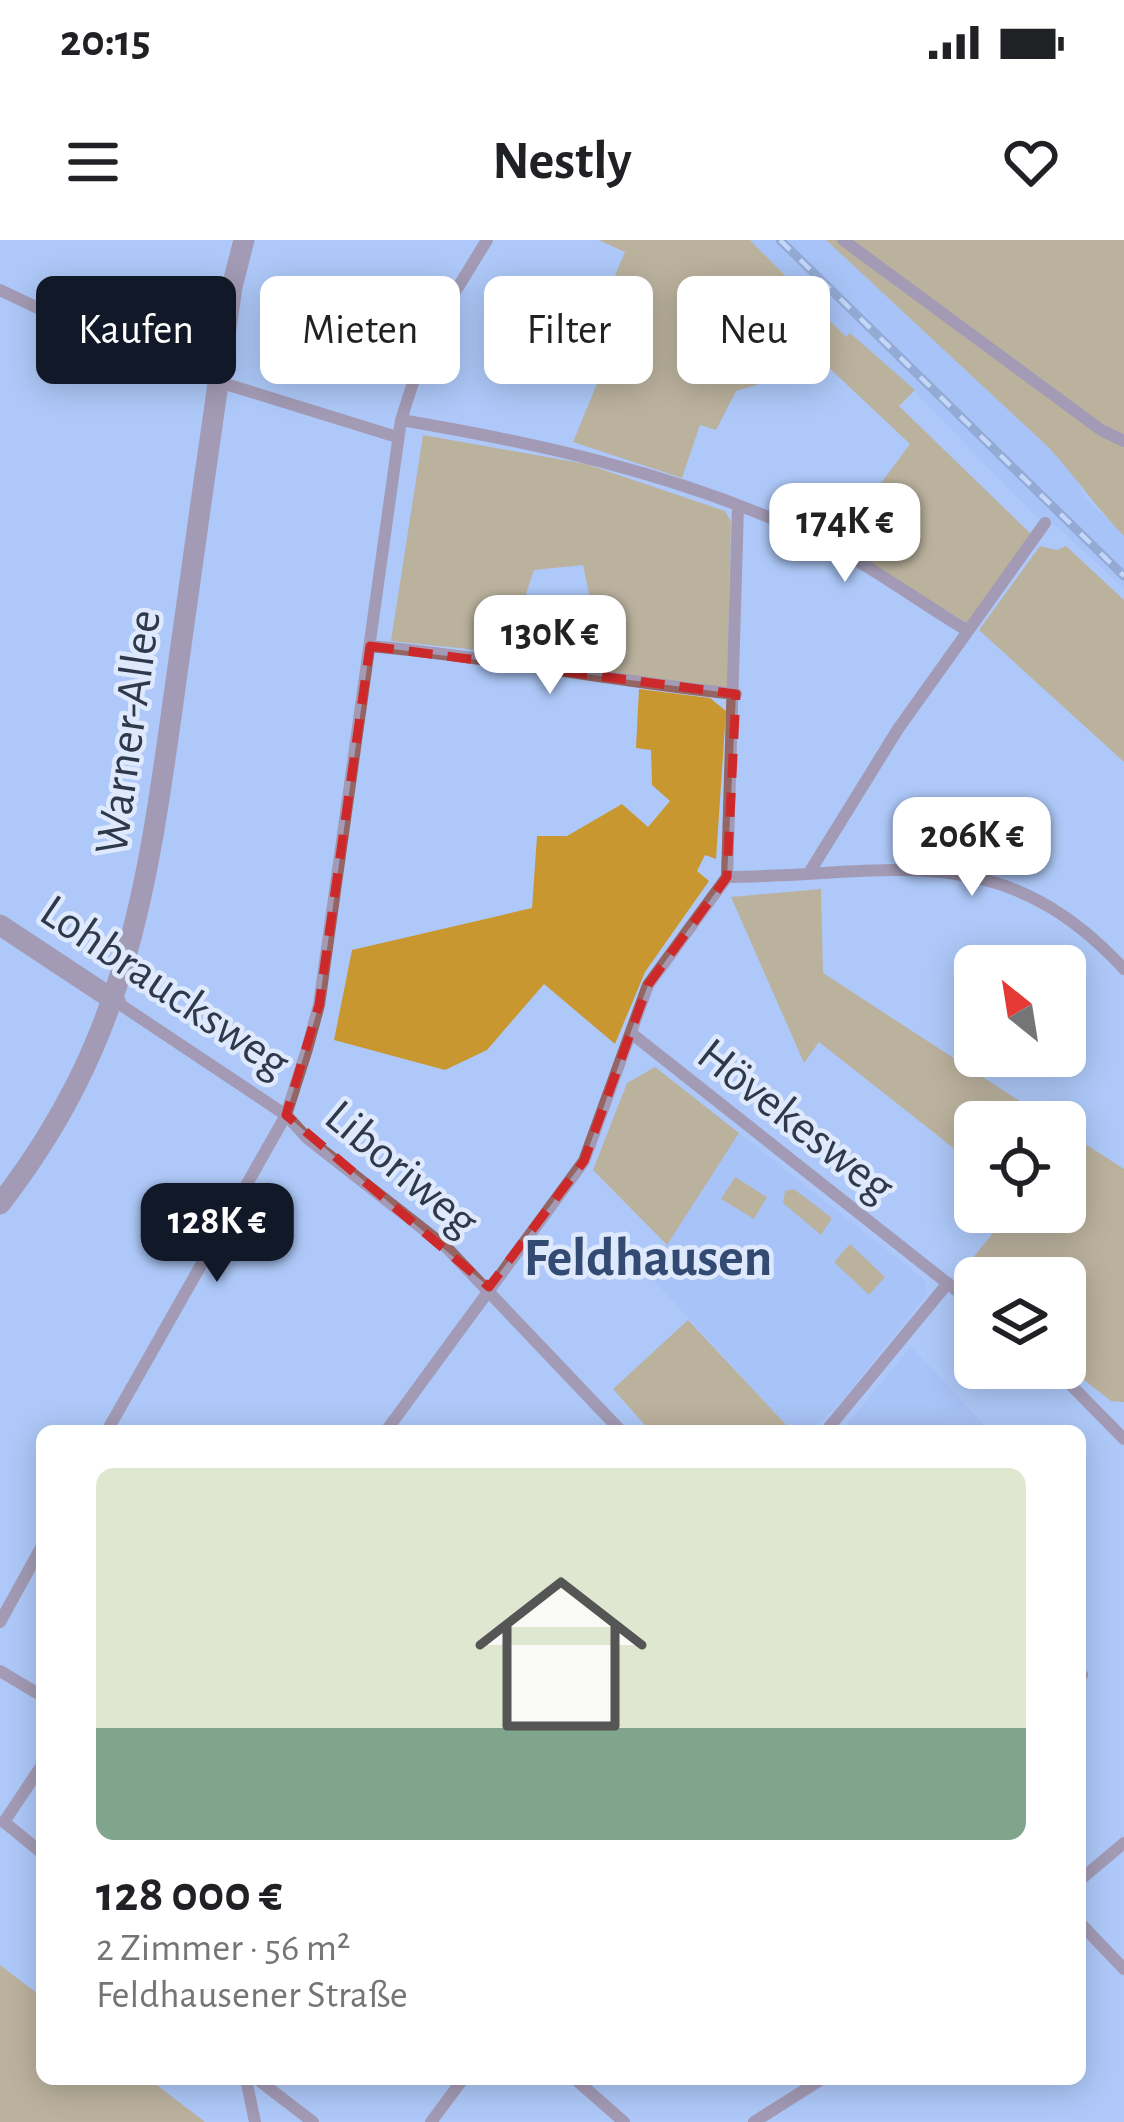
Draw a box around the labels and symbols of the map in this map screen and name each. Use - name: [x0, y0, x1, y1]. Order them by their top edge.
- pin: 174K €: [747, 483, 943, 585]
- pin: 130K €: [452, 595, 648, 697]
- street label: Warner-Allee: [88, 607, 170, 858]
- pin: 206K €: [874, 797, 1070, 899]
- street label: Lohbraucksweg: [31, 887, 298, 1088]
- north arrow: [954, 945, 1086, 1077]
- street label: Hövekesweg: [688, 1030, 903, 1213]
- street label: Liboriweg: [316, 1092, 487, 1247]
- pin: 128K €: [119, 1183, 315, 1285]
- district label: Feldhausen: [524, 1232, 772, 1286]

